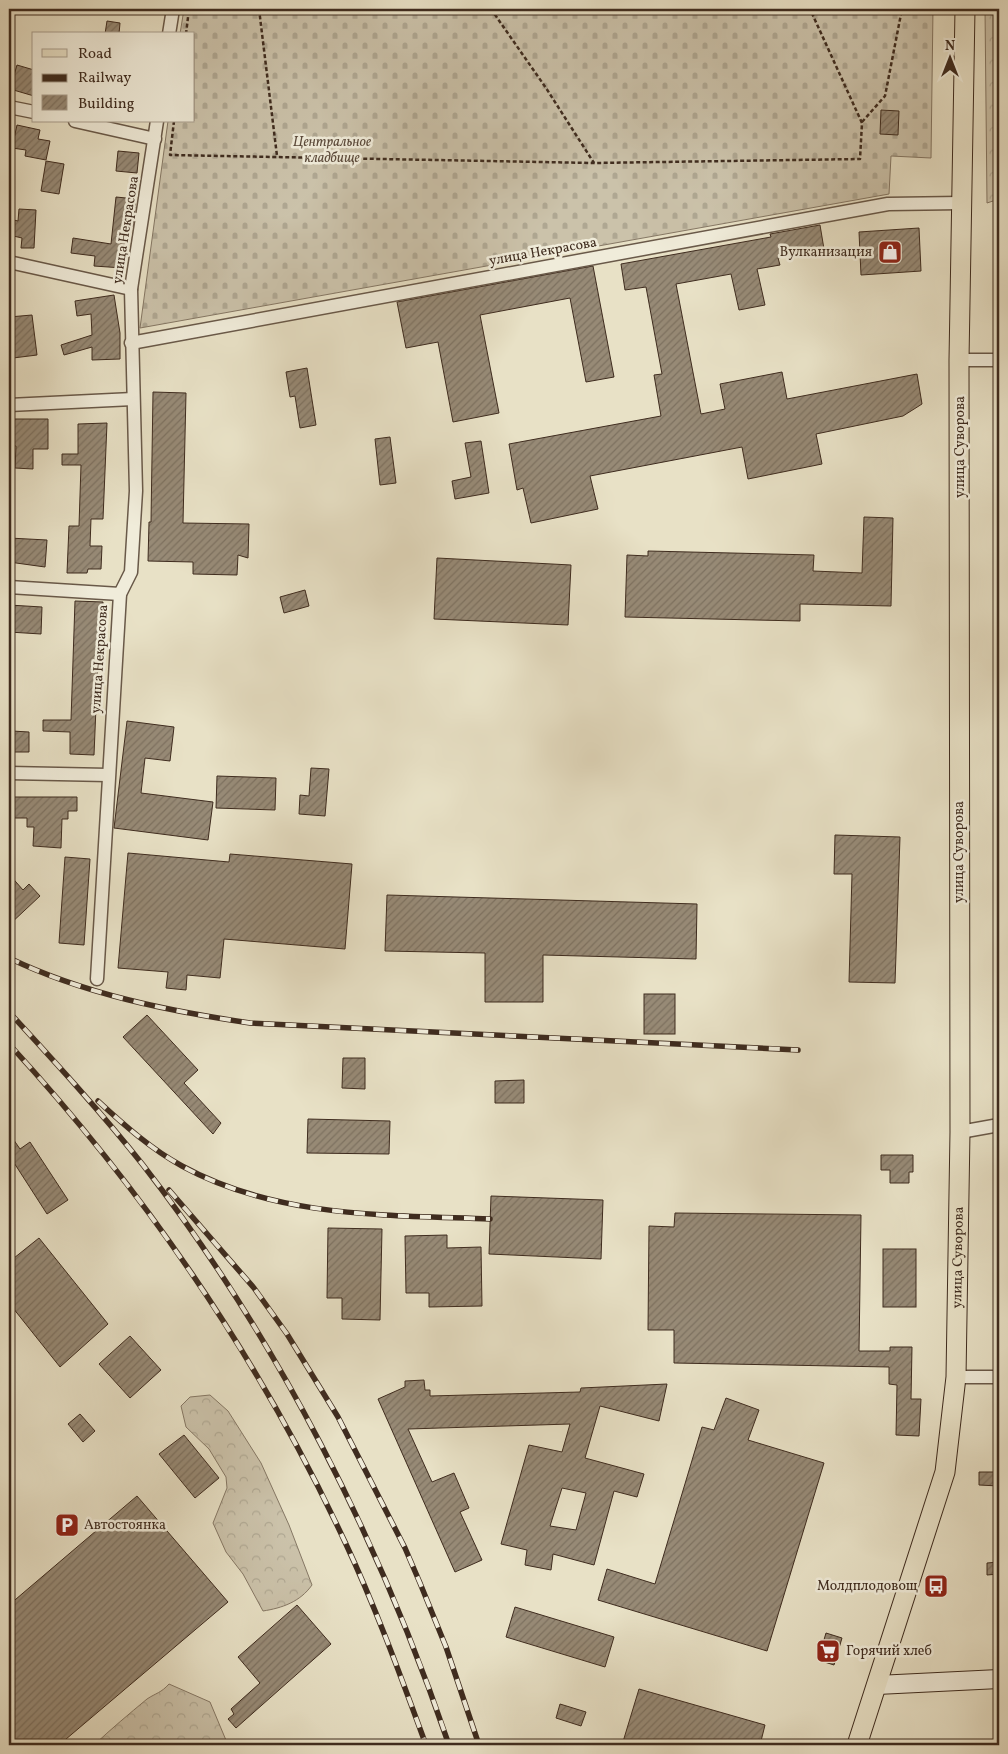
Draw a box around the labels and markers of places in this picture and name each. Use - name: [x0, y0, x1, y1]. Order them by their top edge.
- shop icon: Вулканизация: [877, 239, 903, 265]
- place label: Вулканизация: [779, 243, 872, 262]
- parking icon: Автостоянка: [54, 1512, 80, 1538]
- place label: Автостоянка: [84, 1516, 166, 1535]
- bus stop icon: Молдплодовощ: [923, 1573, 949, 1599]
- place label: Молдплодовощ: [817, 1577, 918, 1596]
- supermarket icon: Горячий хлеб: [815, 1638, 841, 1664]
- place label: Горячий хлеб: [846, 1642, 932, 1661]

